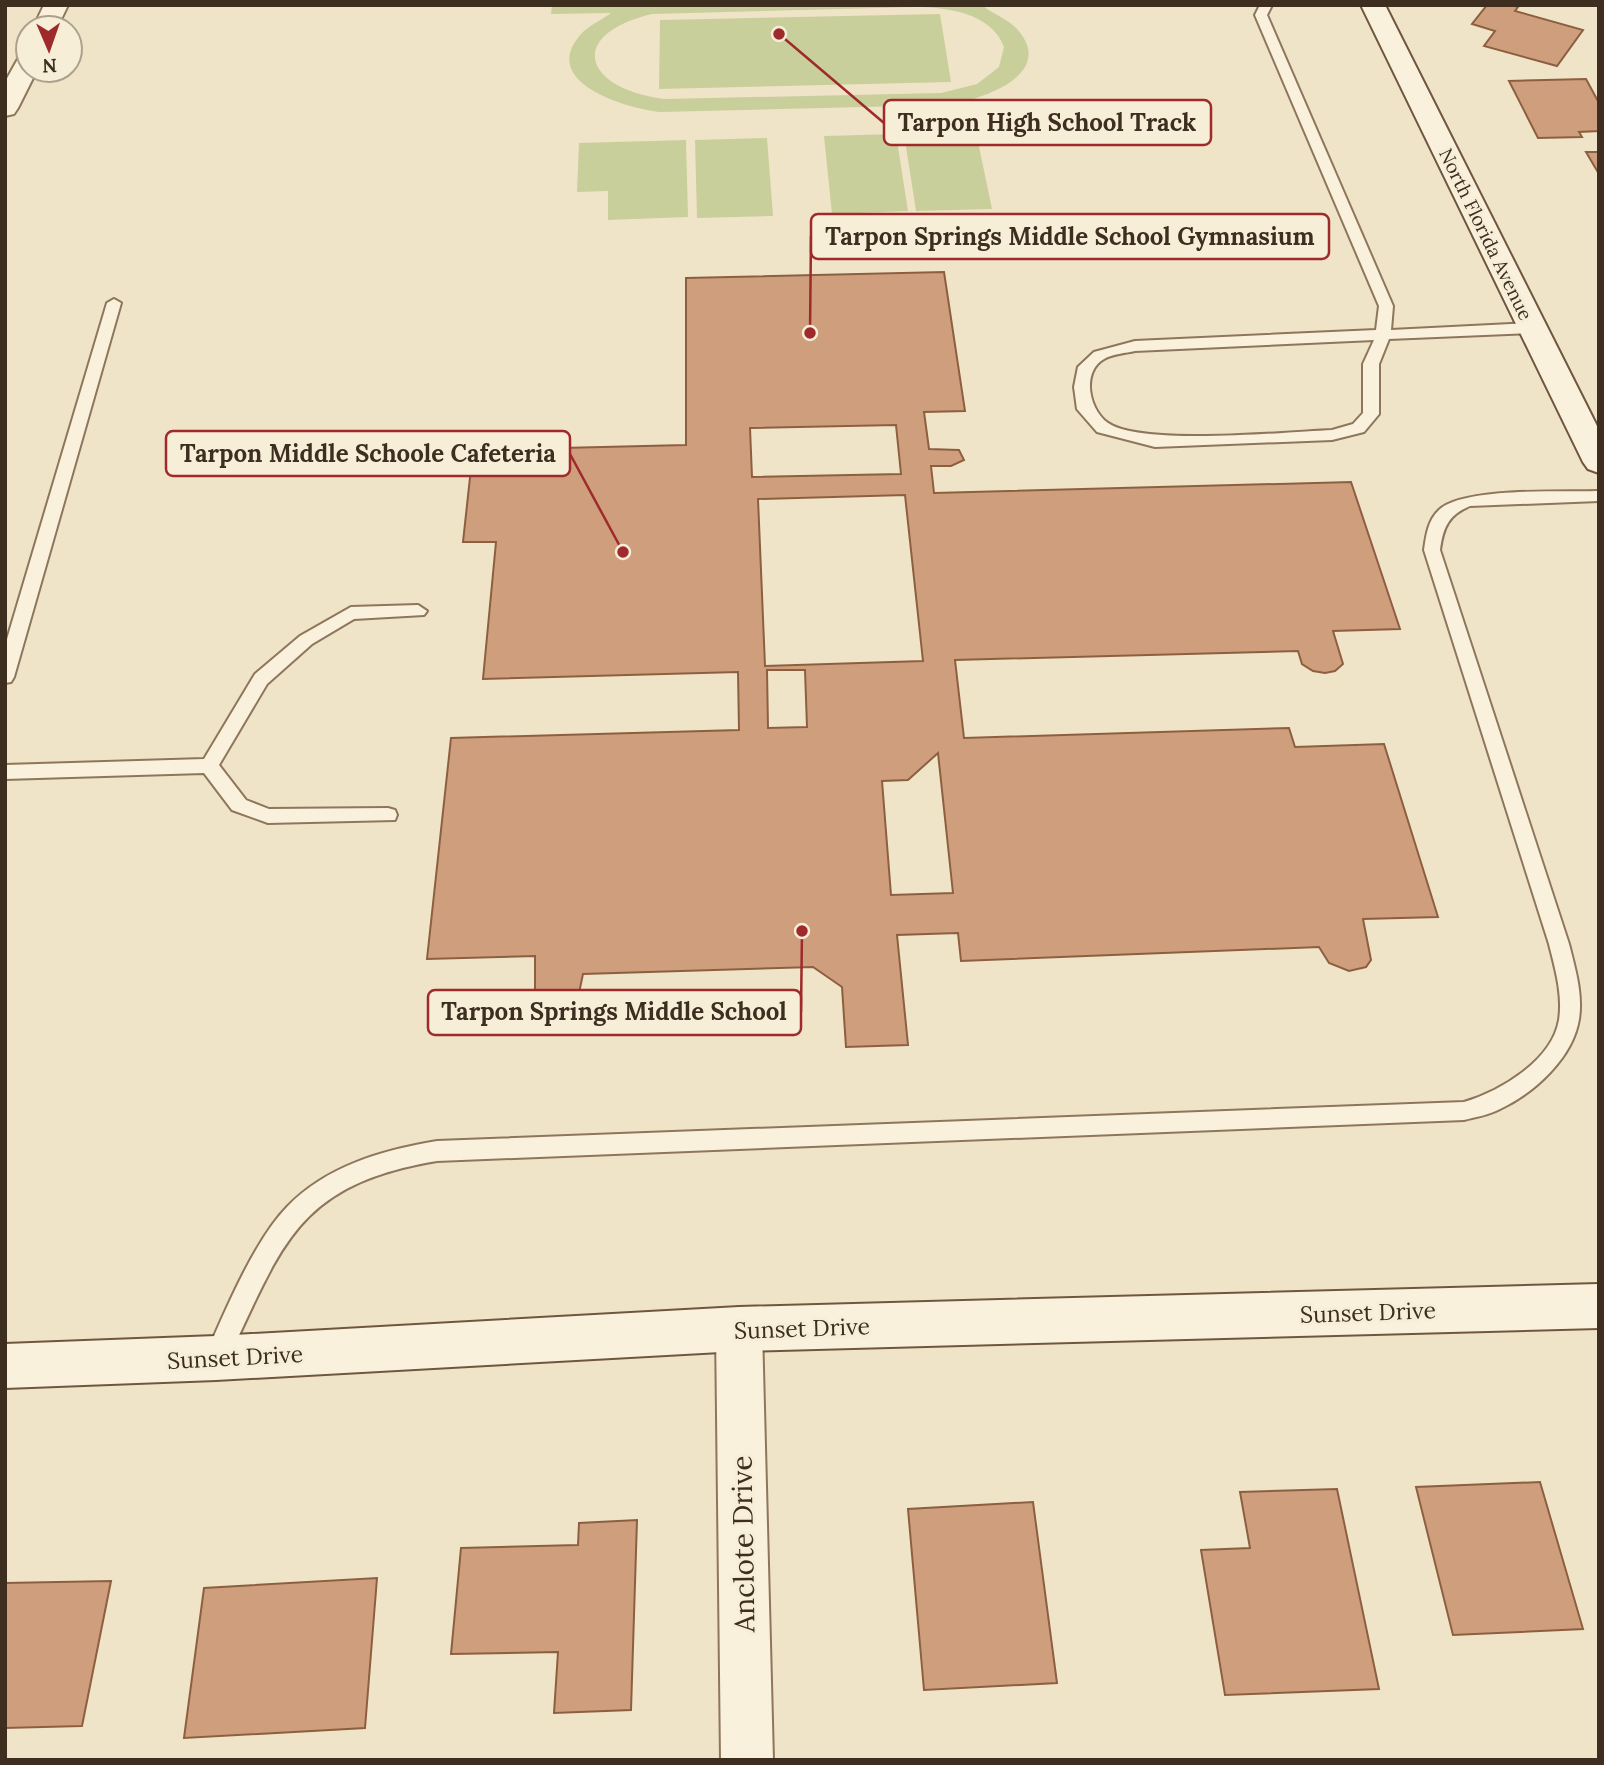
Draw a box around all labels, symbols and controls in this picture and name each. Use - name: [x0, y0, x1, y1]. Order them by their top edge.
- north arrow: [14, 14, 84, 84]
- text: N: [42, 54, 57, 78]
- callout: Tarpon High School Track: [884, 100, 1211, 145]
- text: Tarpon High School Track: [898, 107, 1196, 138]
- street label: North Florida Avenue: [1434, 144, 1538, 324]
- callout: Tarpon Springs Middle School Gymnasium: [811, 214, 1329, 259]
- text: Tarpon Springs Middle School Gymnasium: [825, 221, 1315, 252]
- callout: Tarpon Middle Schoole Cafeteria: [166, 431, 570, 476]
- text: Tarpon Middle Schoole Cafeteria: [180, 438, 556, 469]
- callout: Tarpon Springs Middle School: [428, 990, 801, 1035]
- text: Tarpon Springs Middle School: [441, 996, 787, 1027]
- street label: Sunset Drive: [1300, 1295, 1436, 1329]
- street label: Sunset Drive: [734, 1311, 870, 1345]
- street label: Sunset Drive: [166, 1339, 304, 1375]
- street label: Anclote Drive: [723, 1455, 763, 1634]

